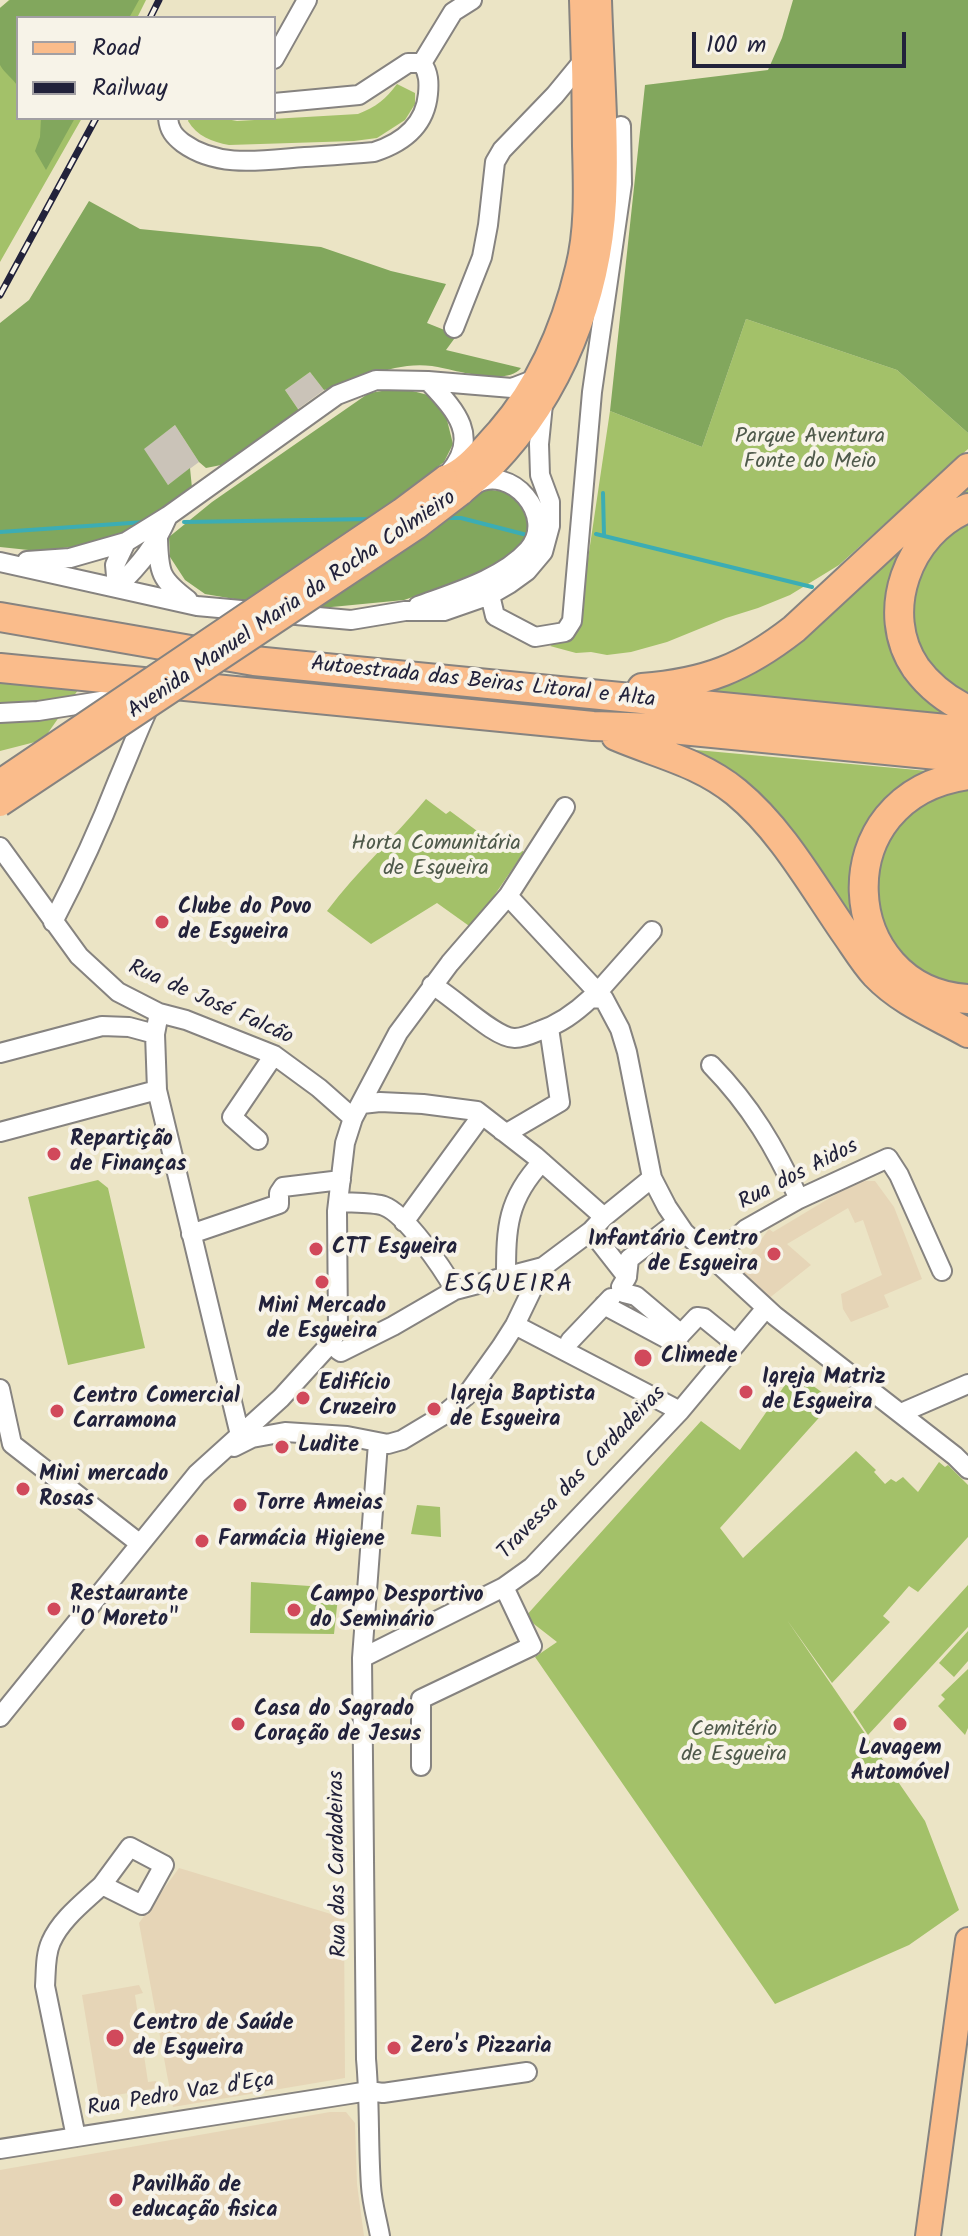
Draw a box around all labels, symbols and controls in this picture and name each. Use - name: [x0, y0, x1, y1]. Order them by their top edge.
- legend: [16, 16, 276, 120]
- scale bar: [696, 16, 910, 66]
- text: 100 m: [706, 26, 766, 65]
- text: Road: [92, 29, 140, 68]
- text: Railway: [92, 69, 168, 108]
- park label: Parque Aventura Fonte do Meio: [735, 425, 885, 476]
- street label: Avenida Manuel Maria da Rocha Colmieiro: [124, 486, 462, 726]
- street label: Autoestrada das Beiras Litoral e Alta: [309, 653, 657, 715]
- park label: Horta Comunitária de Esgueira: [351, 832, 521, 884]
- place label: Clube do Povo de Esgueira: [178, 896, 312, 948]
- marker: Clube do Povo de Esgueira: [153, 913, 171, 931]
- street label: Rua de José Falcão: [123, 956, 297, 1052]
- place label: Repartição de Finanças: [70, 1128, 187, 1180]
- street label: Rua dos Aidos: [735, 1135, 863, 1217]
- marker: Repartição de Finanças: [45, 1145, 63, 1163]
- place label: Infantário Centro de Esgueira: [588, 1228, 758, 1280]
- place label: CTT Esgueira: [332, 1236, 457, 1262]
- marker: CTT Esgueira: [307, 1240, 325, 1258]
- marker: Infantário Centro de Esgueira: [765, 1245, 783, 1263]
- district label: ESGUEIRA: [444, 1271, 574, 1303]
- marker: Mini Mercado de Esgueira: [313, 1273, 331, 1291]
- place label: Mini Mercado de Esgueira: [258, 1295, 386, 1346]
- place label: Climede: [661, 1345, 737, 1371]
- marker: Climede: [632, 1347, 654, 1369]
- place label: Igreja Matriz de Esgueira: [762, 1366, 886, 1418]
- place label: Edifício Cruzeiro: [319, 1372, 396, 1424]
- street label: Travessa das Cardadeiras: [493, 1382, 673, 1566]
- place label: Igreja Baptista de Esgueira: [450, 1383, 595, 1434]
- marker: Igreja Matriz de Esgueira: [737, 1383, 755, 1401]
- place label: Centro Comercial Carramona: [73, 1385, 240, 1436]
- marker: Edifício Cruzeiro: [294, 1389, 312, 1407]
- marker: Igreja Baptista de Esgueira: [425, 1400, 443, 1418]
- marker: Centro Comercial Carramona: [48, 1402, 66, 1420]
- place label: Ludite: [298, 1434, 359, 1460]
- marker: Ludite: [273, 1438, 291, 1456]
- place label: Mini mercado Rosas: [39, 1463, 168, 1514]
- marker: Mini mercado Rosas: [14, 1480, 32, 1498]
- place label: Torre Ameias: [256, 1492, 383, 1518]
- marker: Torre Ameias: [231, 1496, 249, 1514]
- place label: Farmácia Higiene: [218, 1528, 385, 1554]
- marker: Farmácia Higiene: [193, 1532, 211, 1550]
- place label: Restaurante "O Moreto": [70, 1583, 188, 1634]
- place label: Campo Desportivo do Seminário: [310, 1584, 484, 1636]
- marker: Restaurante "O Moreto": [45, 1600, 63, 1618]
- marker: Campo Desportivo do Seminário: [285, 1601, 303, 1619]
- place label: Casa do Sagrado Coração de Jesus: [254, 1698, 421, 1750]
- marker: Casa do Sagrado Coração de Jesus: [229, 1715, 247, 1733]
- marker: Lavagem Automóvel: [891, 1715, 909, 1733]
- park label: Cemitério de Esgueira: [681, 1718, 787, 1770]
- place label: Lavagem Automóvel: [851, 1737, 949, 1788]
- street label: Rua das Cardadeiras: [325, 1770, 355, 1958]
- place label: Centro de Saúde de Esgueira: [133, 2012, 293, 2064]
- marker: Centro de Saúde de Esgueira: [104, 2027, 126, 2049]
- place label: Zero's Pizzaria: [410, 2035, 552, 2061]
- marker: Zero's Pizzaria: [385, 2039, 403, 2057]
- street label: Rua Pedro Vaz d'Eça: [86, 2068, 276, 2124]
- place label: Pavilhão de educação fisica: [132, 2174, 277, 2226]
- marker: Pavilhão de educação fisica: [107, 2191, 125, 2209]

